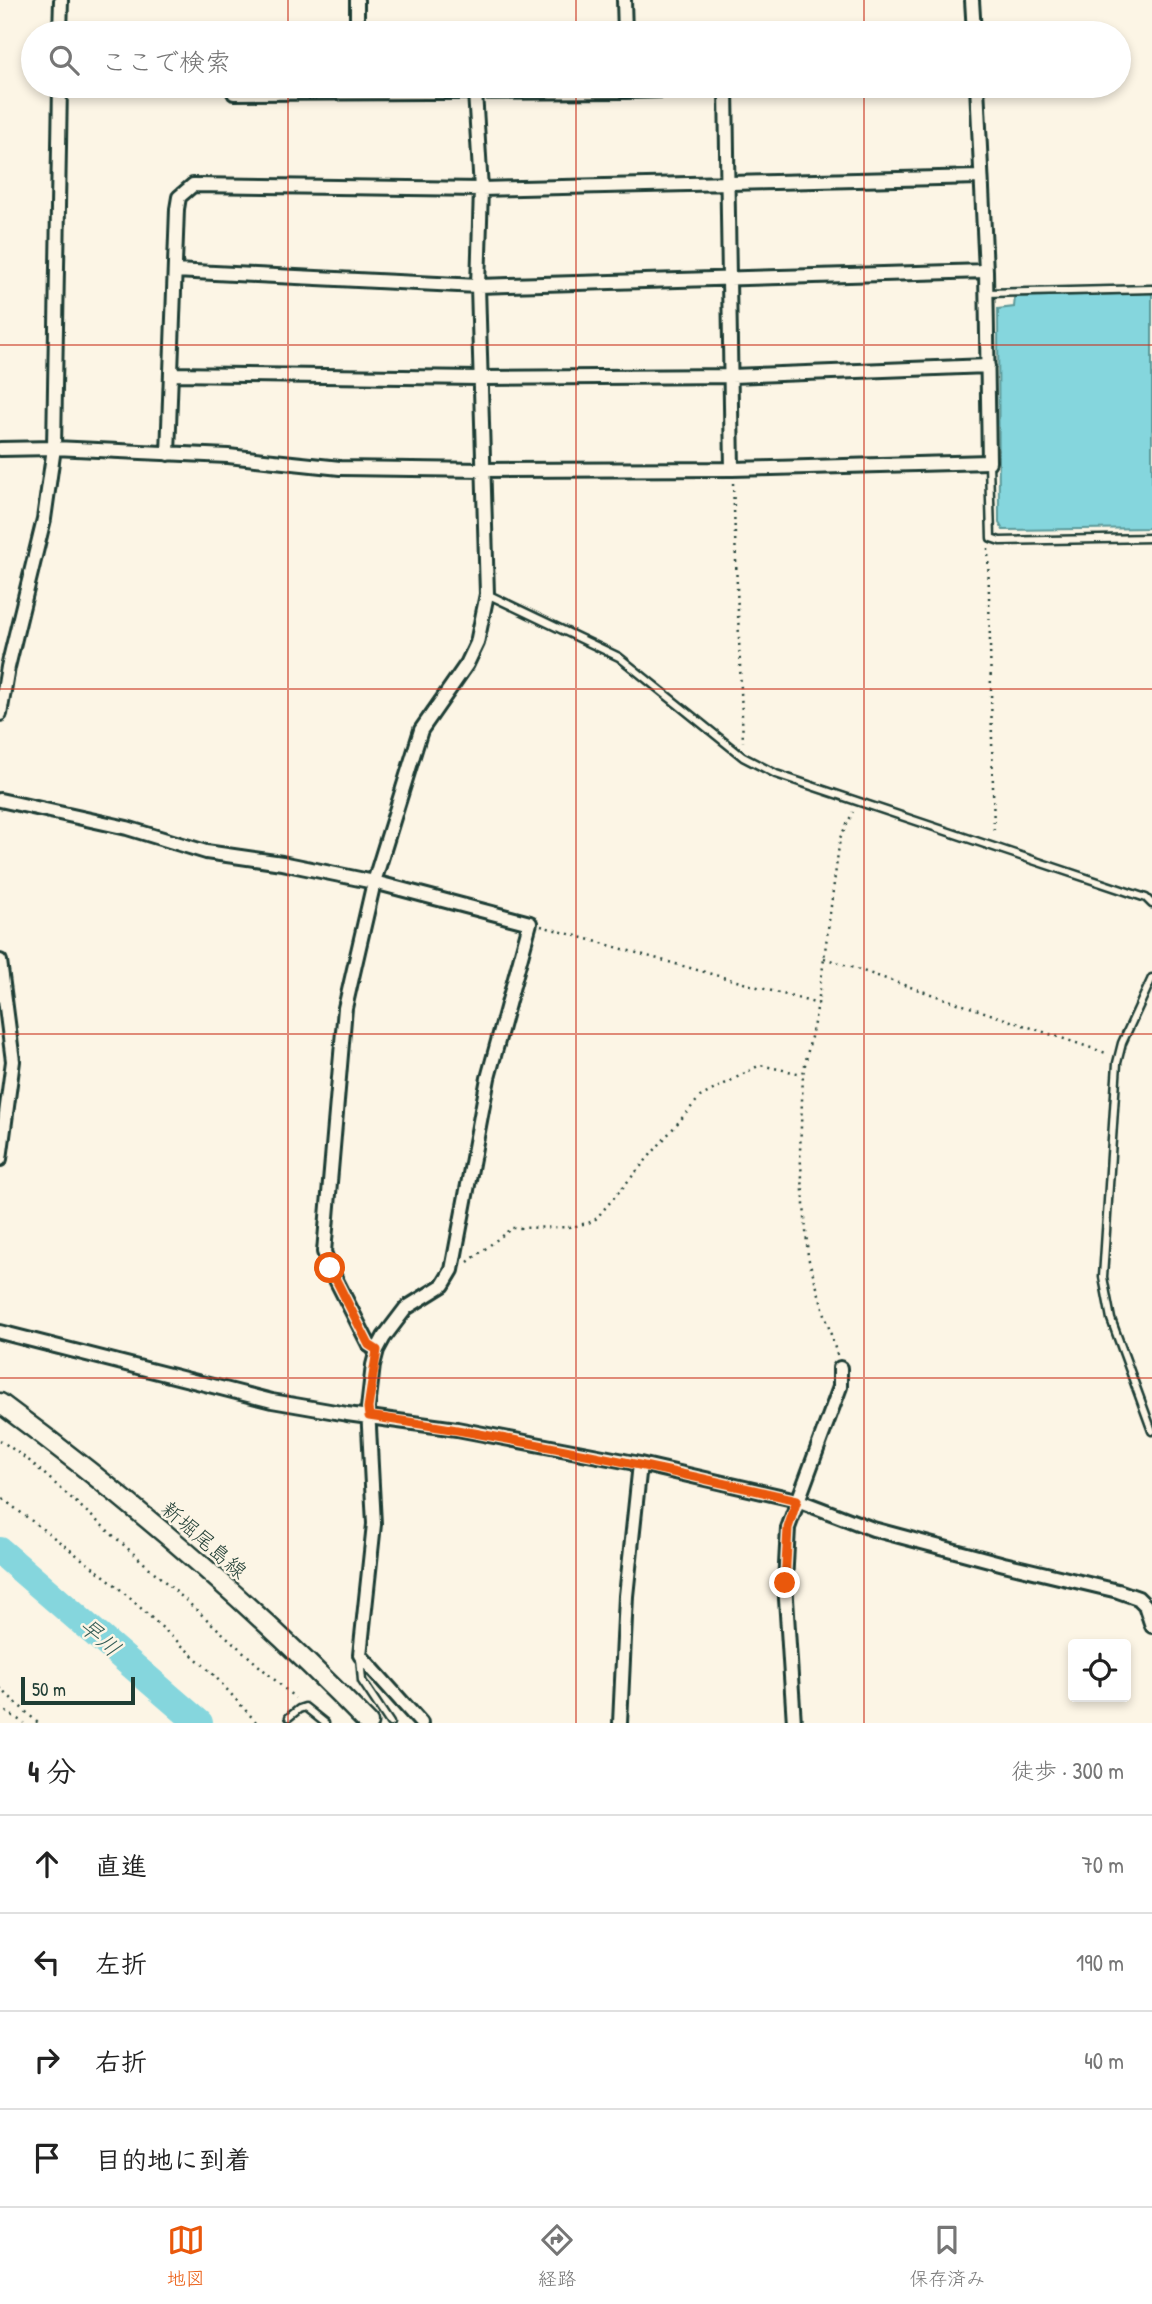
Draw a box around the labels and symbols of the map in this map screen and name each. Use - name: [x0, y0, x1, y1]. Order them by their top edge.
- route start: [314, 1252, 345, 1283]
- street label: 新堀尾島線: [155, 1494, 253, 1585]
- route end: [769, 1567, 800, 1598]
- water label: 早川: [73, 1610, 128, 1663]
- scale bar: [21, 1674, 135, 1706]

